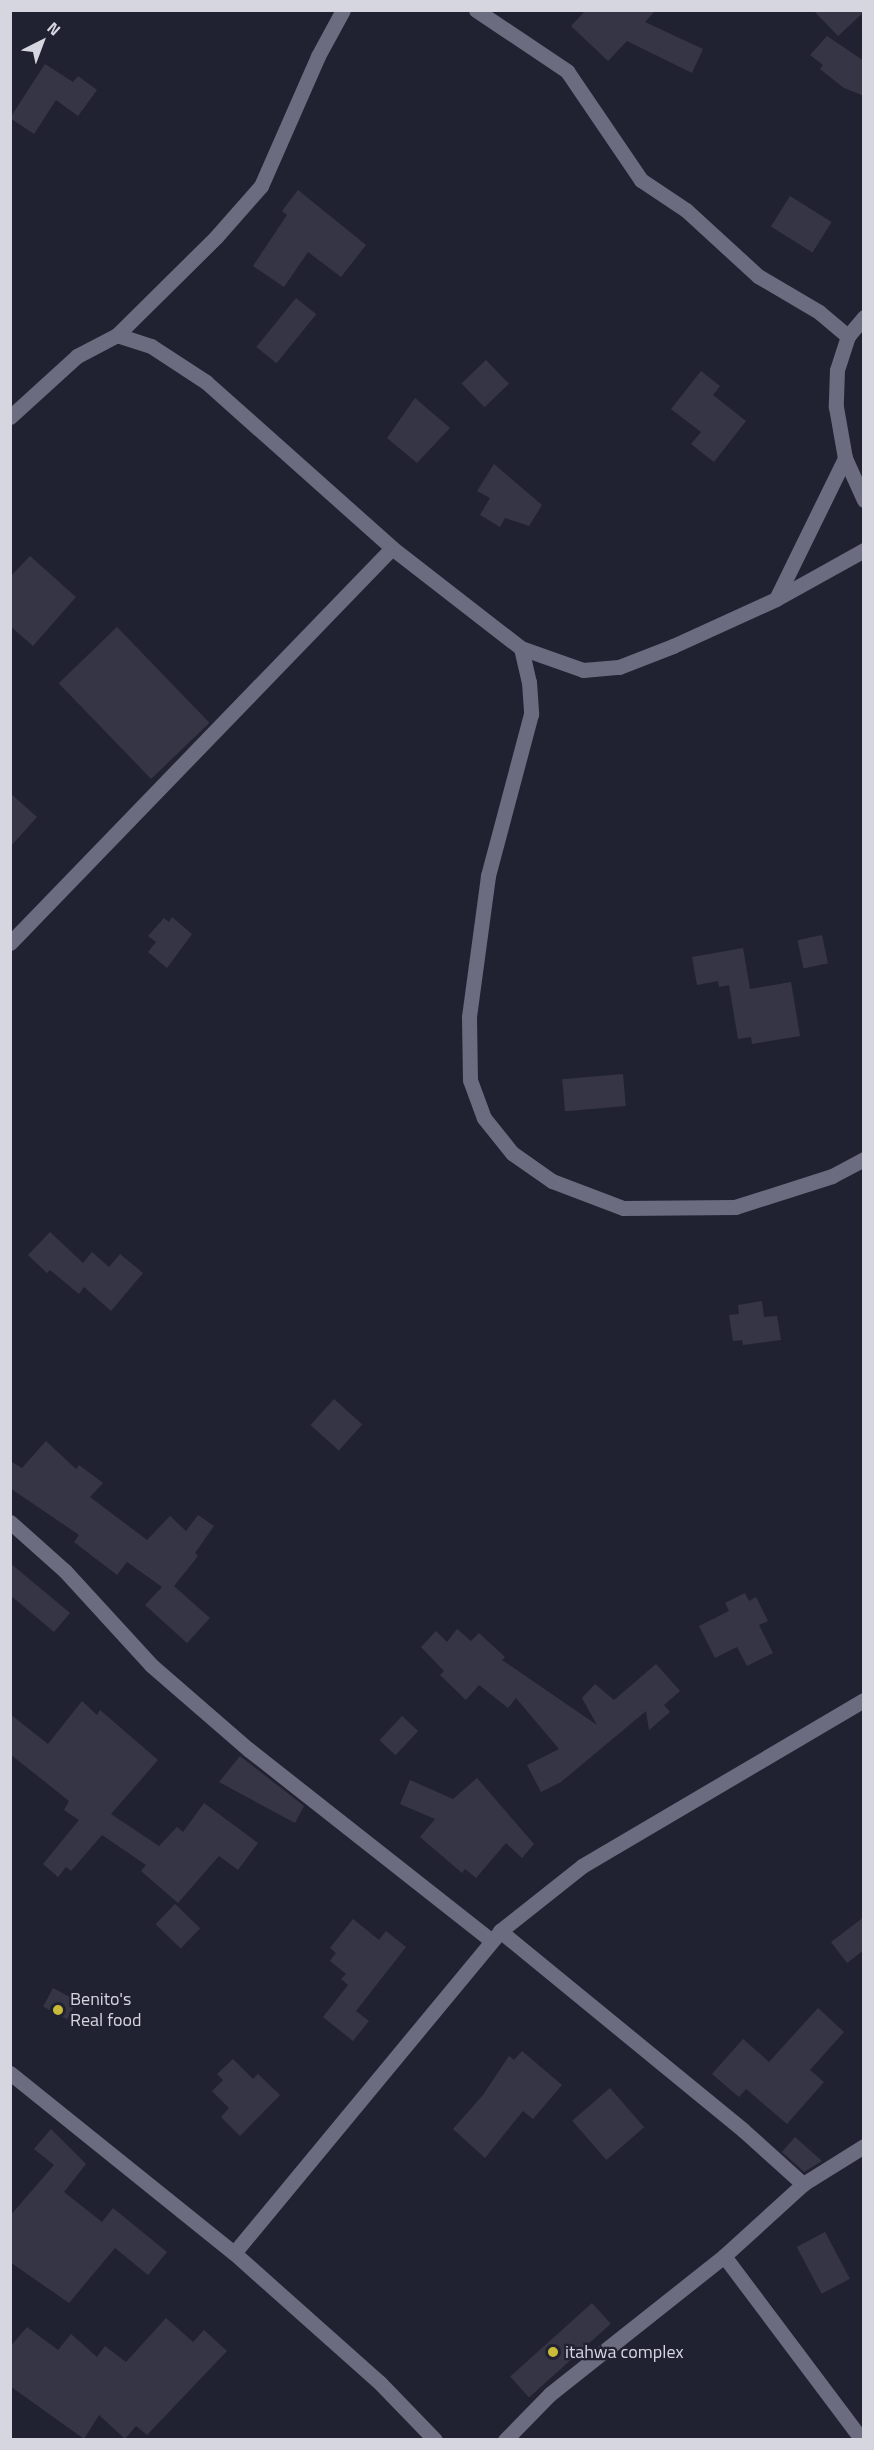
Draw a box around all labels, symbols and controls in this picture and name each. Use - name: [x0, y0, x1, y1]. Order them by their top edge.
- north arrow: [12, 12, 72, 72]
- text: N: [42, 16, 66, 41]
- place label: Benito's Real food: [70, 1989, 141, 2032]
- marker: Benito's Real food: [51, 2003, 65, 2017]
- place label: itahwa complex: [565, 2341, 684, 2363]
- marker: itahwa complex: [546, 2345, 560, 2359]

